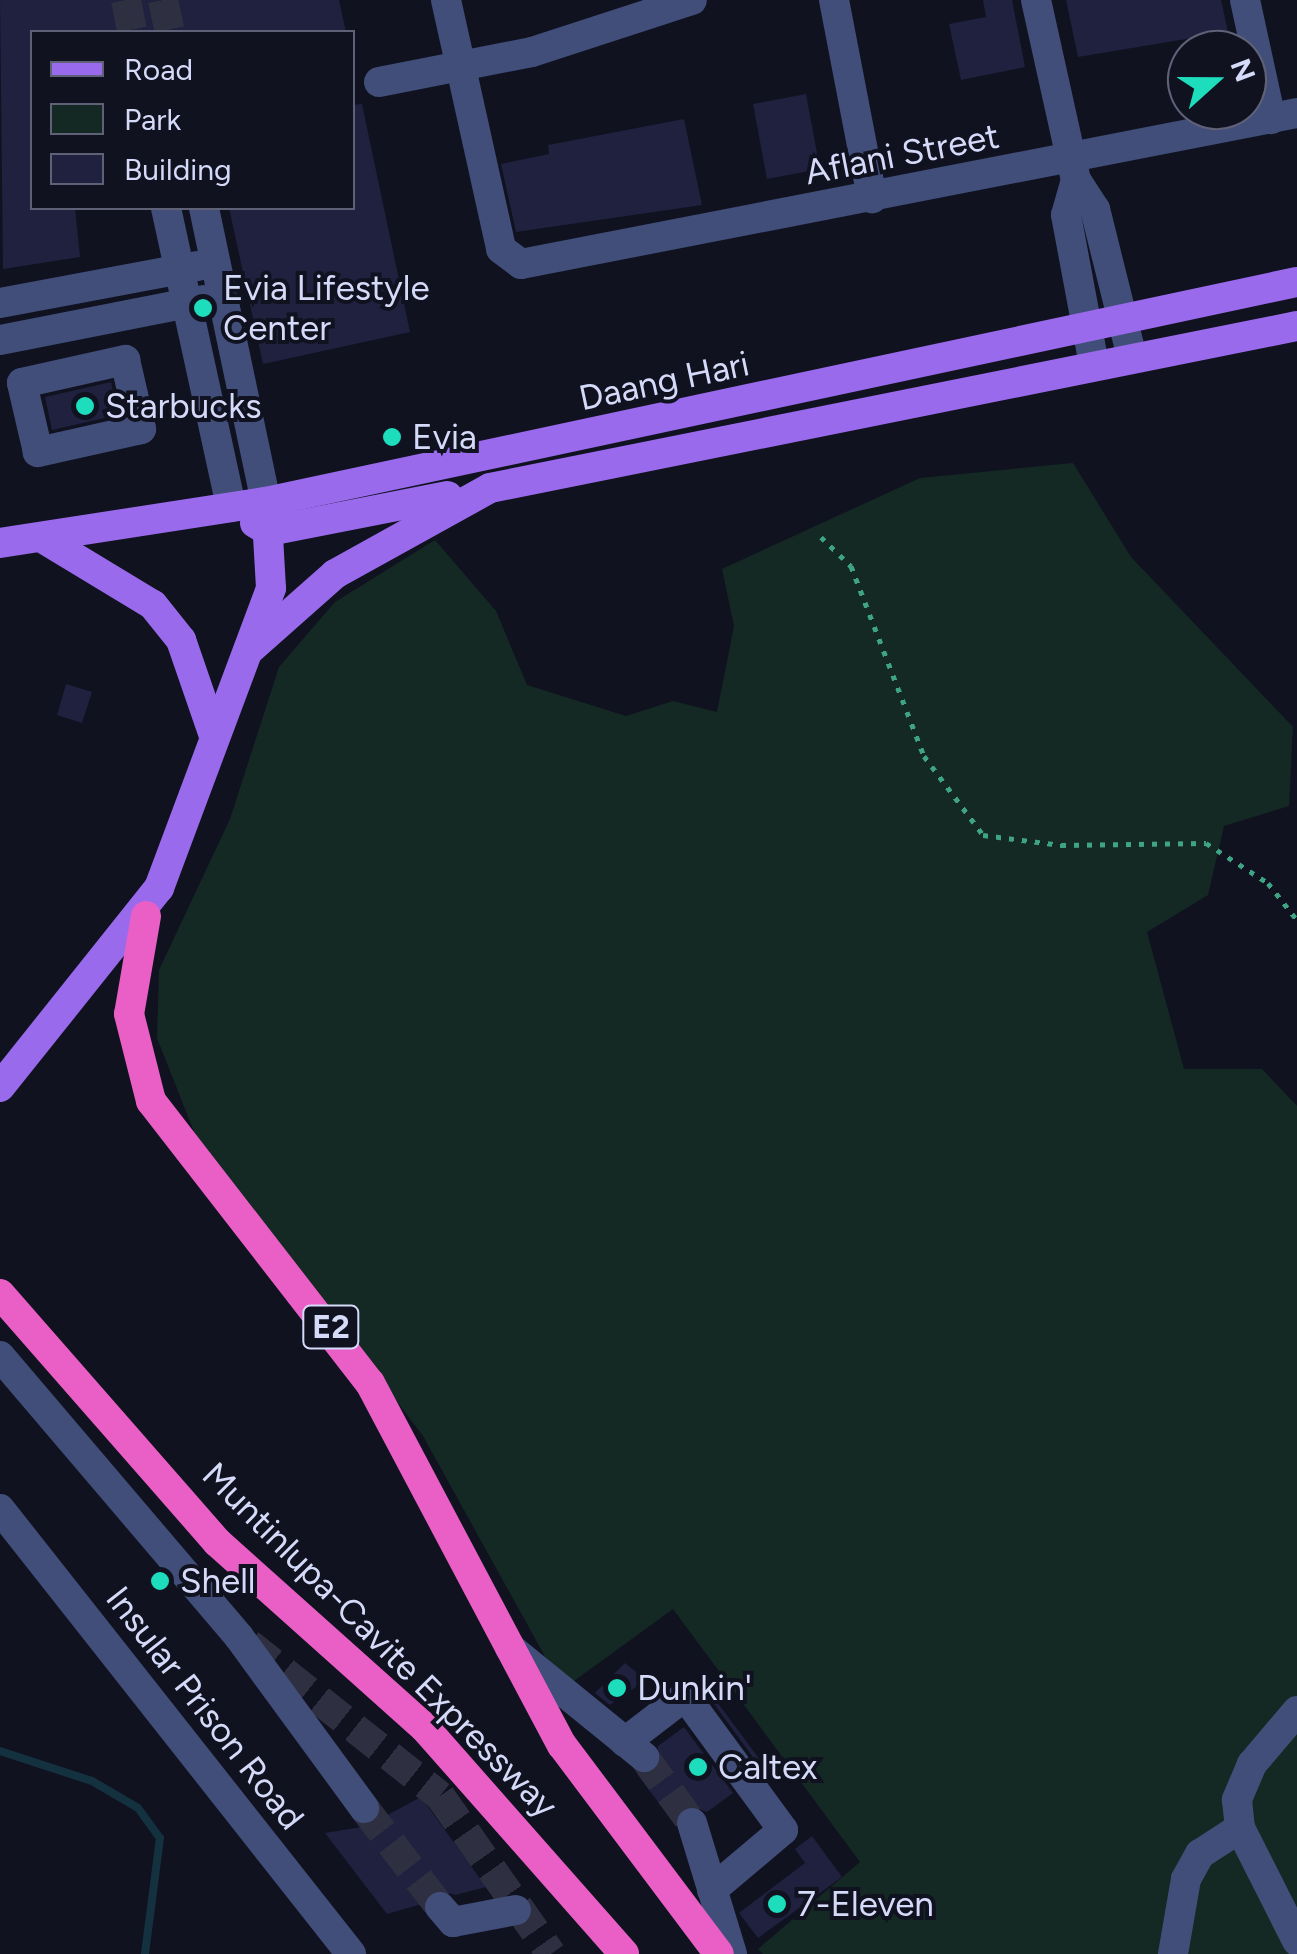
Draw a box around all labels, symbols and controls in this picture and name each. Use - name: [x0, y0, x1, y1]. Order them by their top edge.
- legend: [30, 30, 355, 210]
- north arrow: [1167, 30, 1267, 130]
- text: Road: [124, 51, 193, 88]
- text: N: [1223, 54, 1263, 86]
- text: Park: [124, 101, 181, 138]
- street label: Aflani Street: [802, 115, 1002, 193]
- text: Building: [124, 151, 232, 188]
- place label: Evia Lifestyle Center: [223, 267, 430, 349]
- marker: Evia Lifestyle Center: [192, 297, 214, 319]
- street label: Daang Hari: [575, 343, 753, 419]
- place label: Starbucks: [105, 385, 262, 427]
- marker: Starbucks: [74, 395, 96, 417]
- place label: Evia: [412, 416, 477, 458]
- marker: Evia: [381, 426, 403, 448]
- road number: E2: [301, 1300, 361, 1354]
- street label: Muntinlupa-Cavite Expressway: [194, 1454, 566, 1826]
- place label: Shell: [180, 1560, 256, 1602]
- marker: Shell: [149, 1570, 171, 1592]
- street label: Insular Prison Road: [97, 1578, 313, 1838]
- place label: Dunkin': [637, 1667, 752, 1709]
- marker: Dunkin': [606, 1677, 628, 1699]
- place label: Caltex: [718, 1746, 817, 1788]
- marker: Caltex: [687, 1756, 709, 1778]
- place label: 7-Eleven: [797, 1883, 934, 1925]
- marker: 7-Eleven: [766, 1893, 788, 1915]

